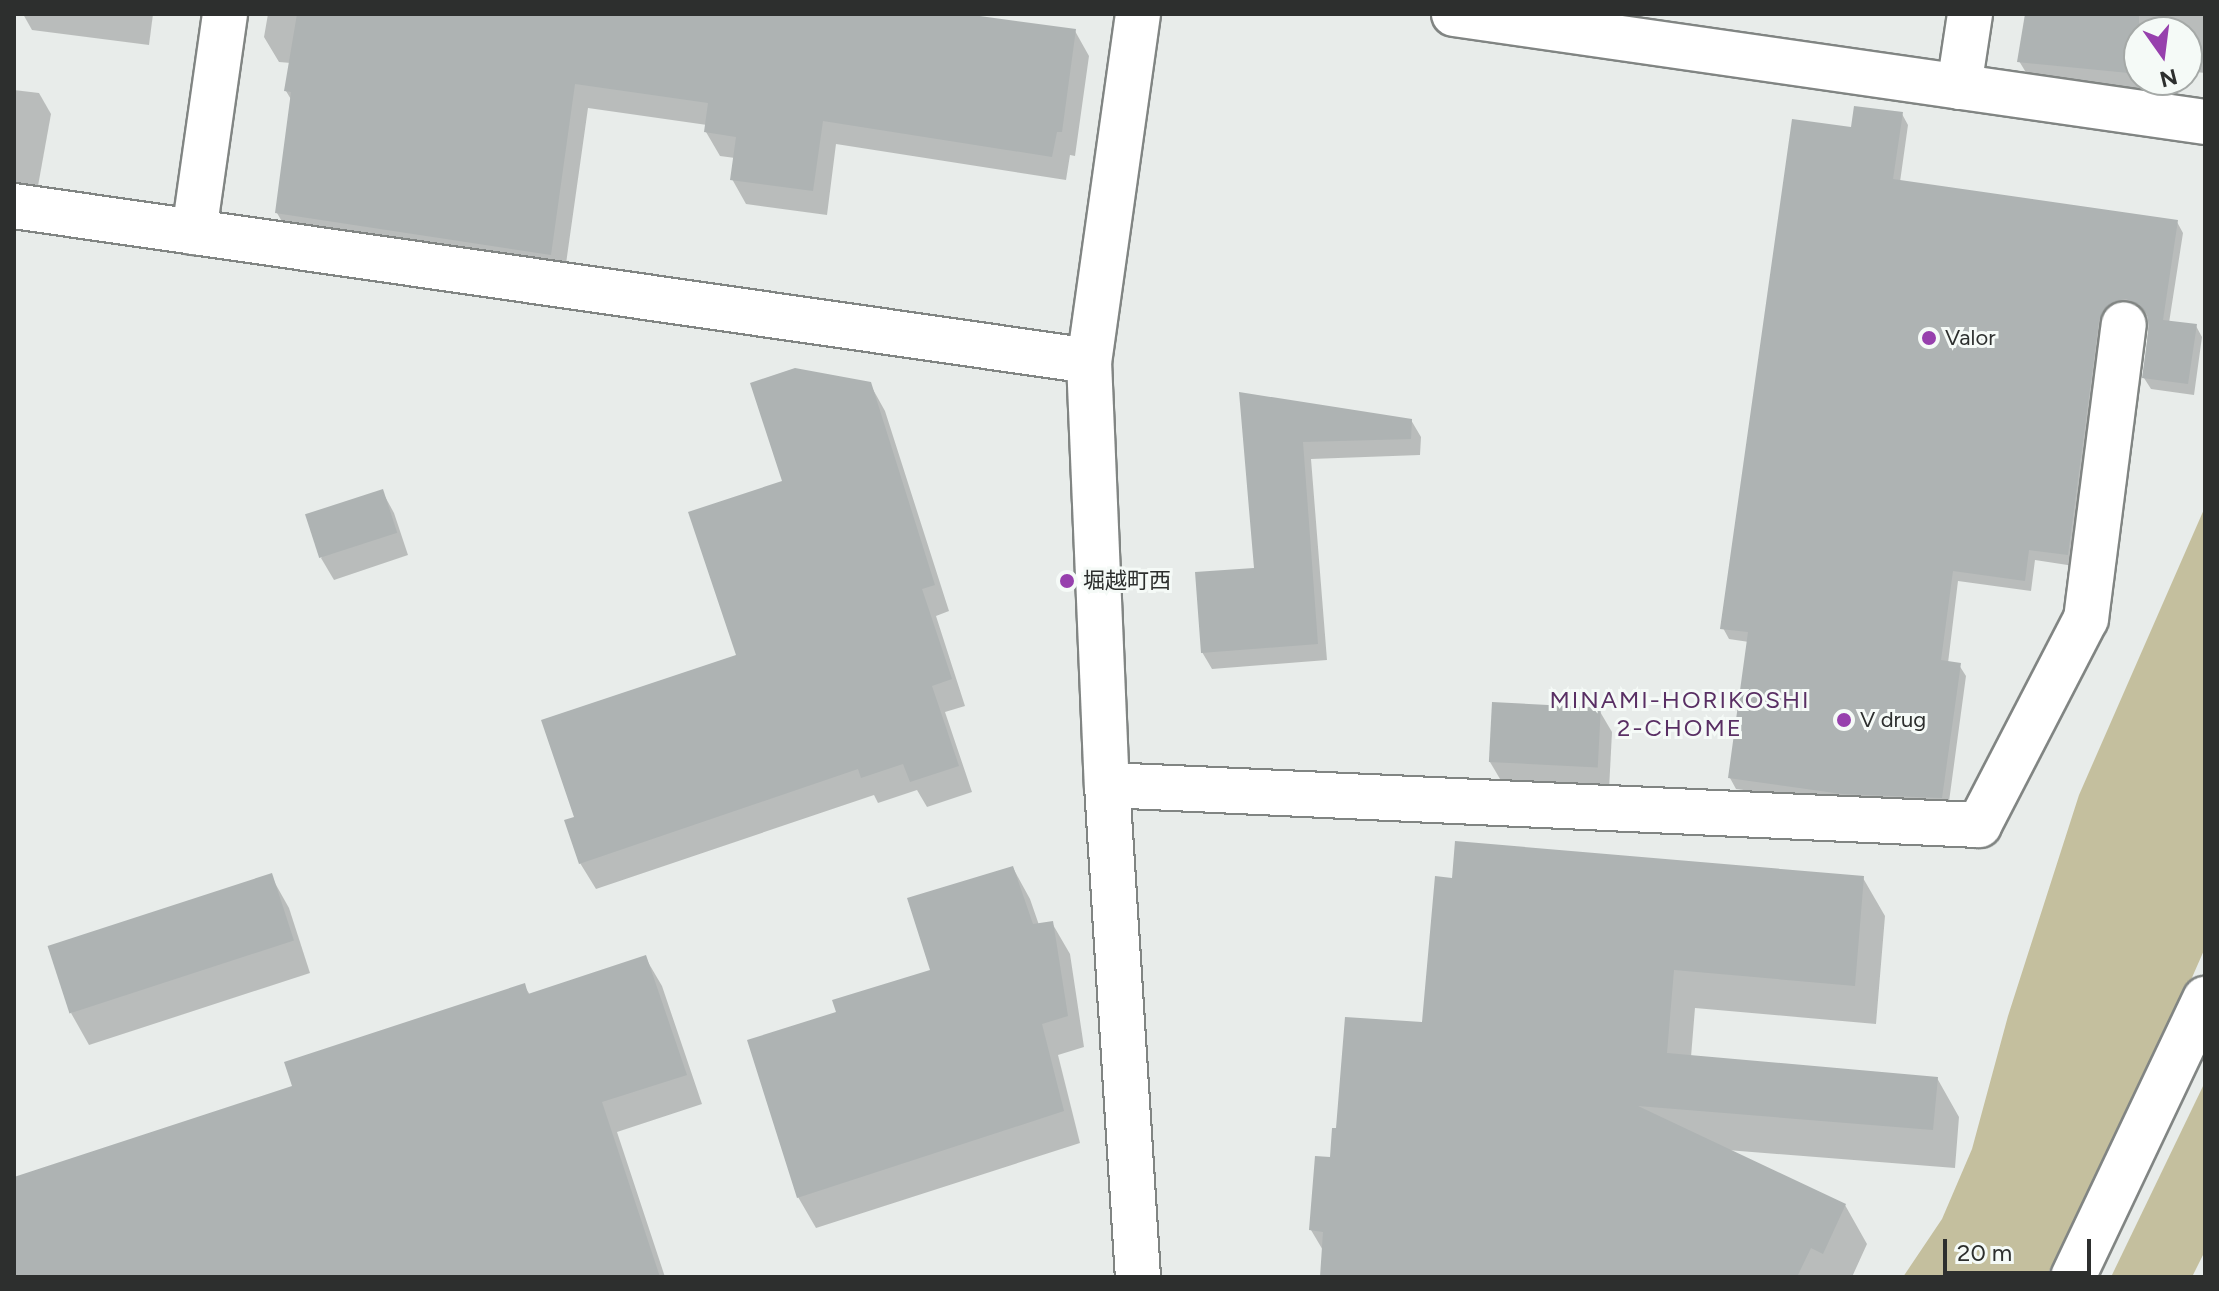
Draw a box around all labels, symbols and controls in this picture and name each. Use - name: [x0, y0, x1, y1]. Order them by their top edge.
- north arrow: [2123, 16, 2203, 96]
- text: N: [2157, 63, 2180, 93]
- place label: Valor: [1945, 325, 1996, 351]
- marker: Valor: [1920, 329, 1938, 347]
- place label: 堀越町西: [1083, 568, 1171, 594]
- marker: 堀越町西: [1058, 572, 1076, 590]
- district label: MINAMI-HORIKOSHI 2-CHOME: [1549, 686, 1811, 742]
- place label: V drug: [1860, 707, 1926, 733]
- marker: V drug: [1835, 711, 1853, 729]
- scale bar: [1947, 1223, 2095, 1273]
- text: 20 m: [1957, 1238, 2012, 1267]

